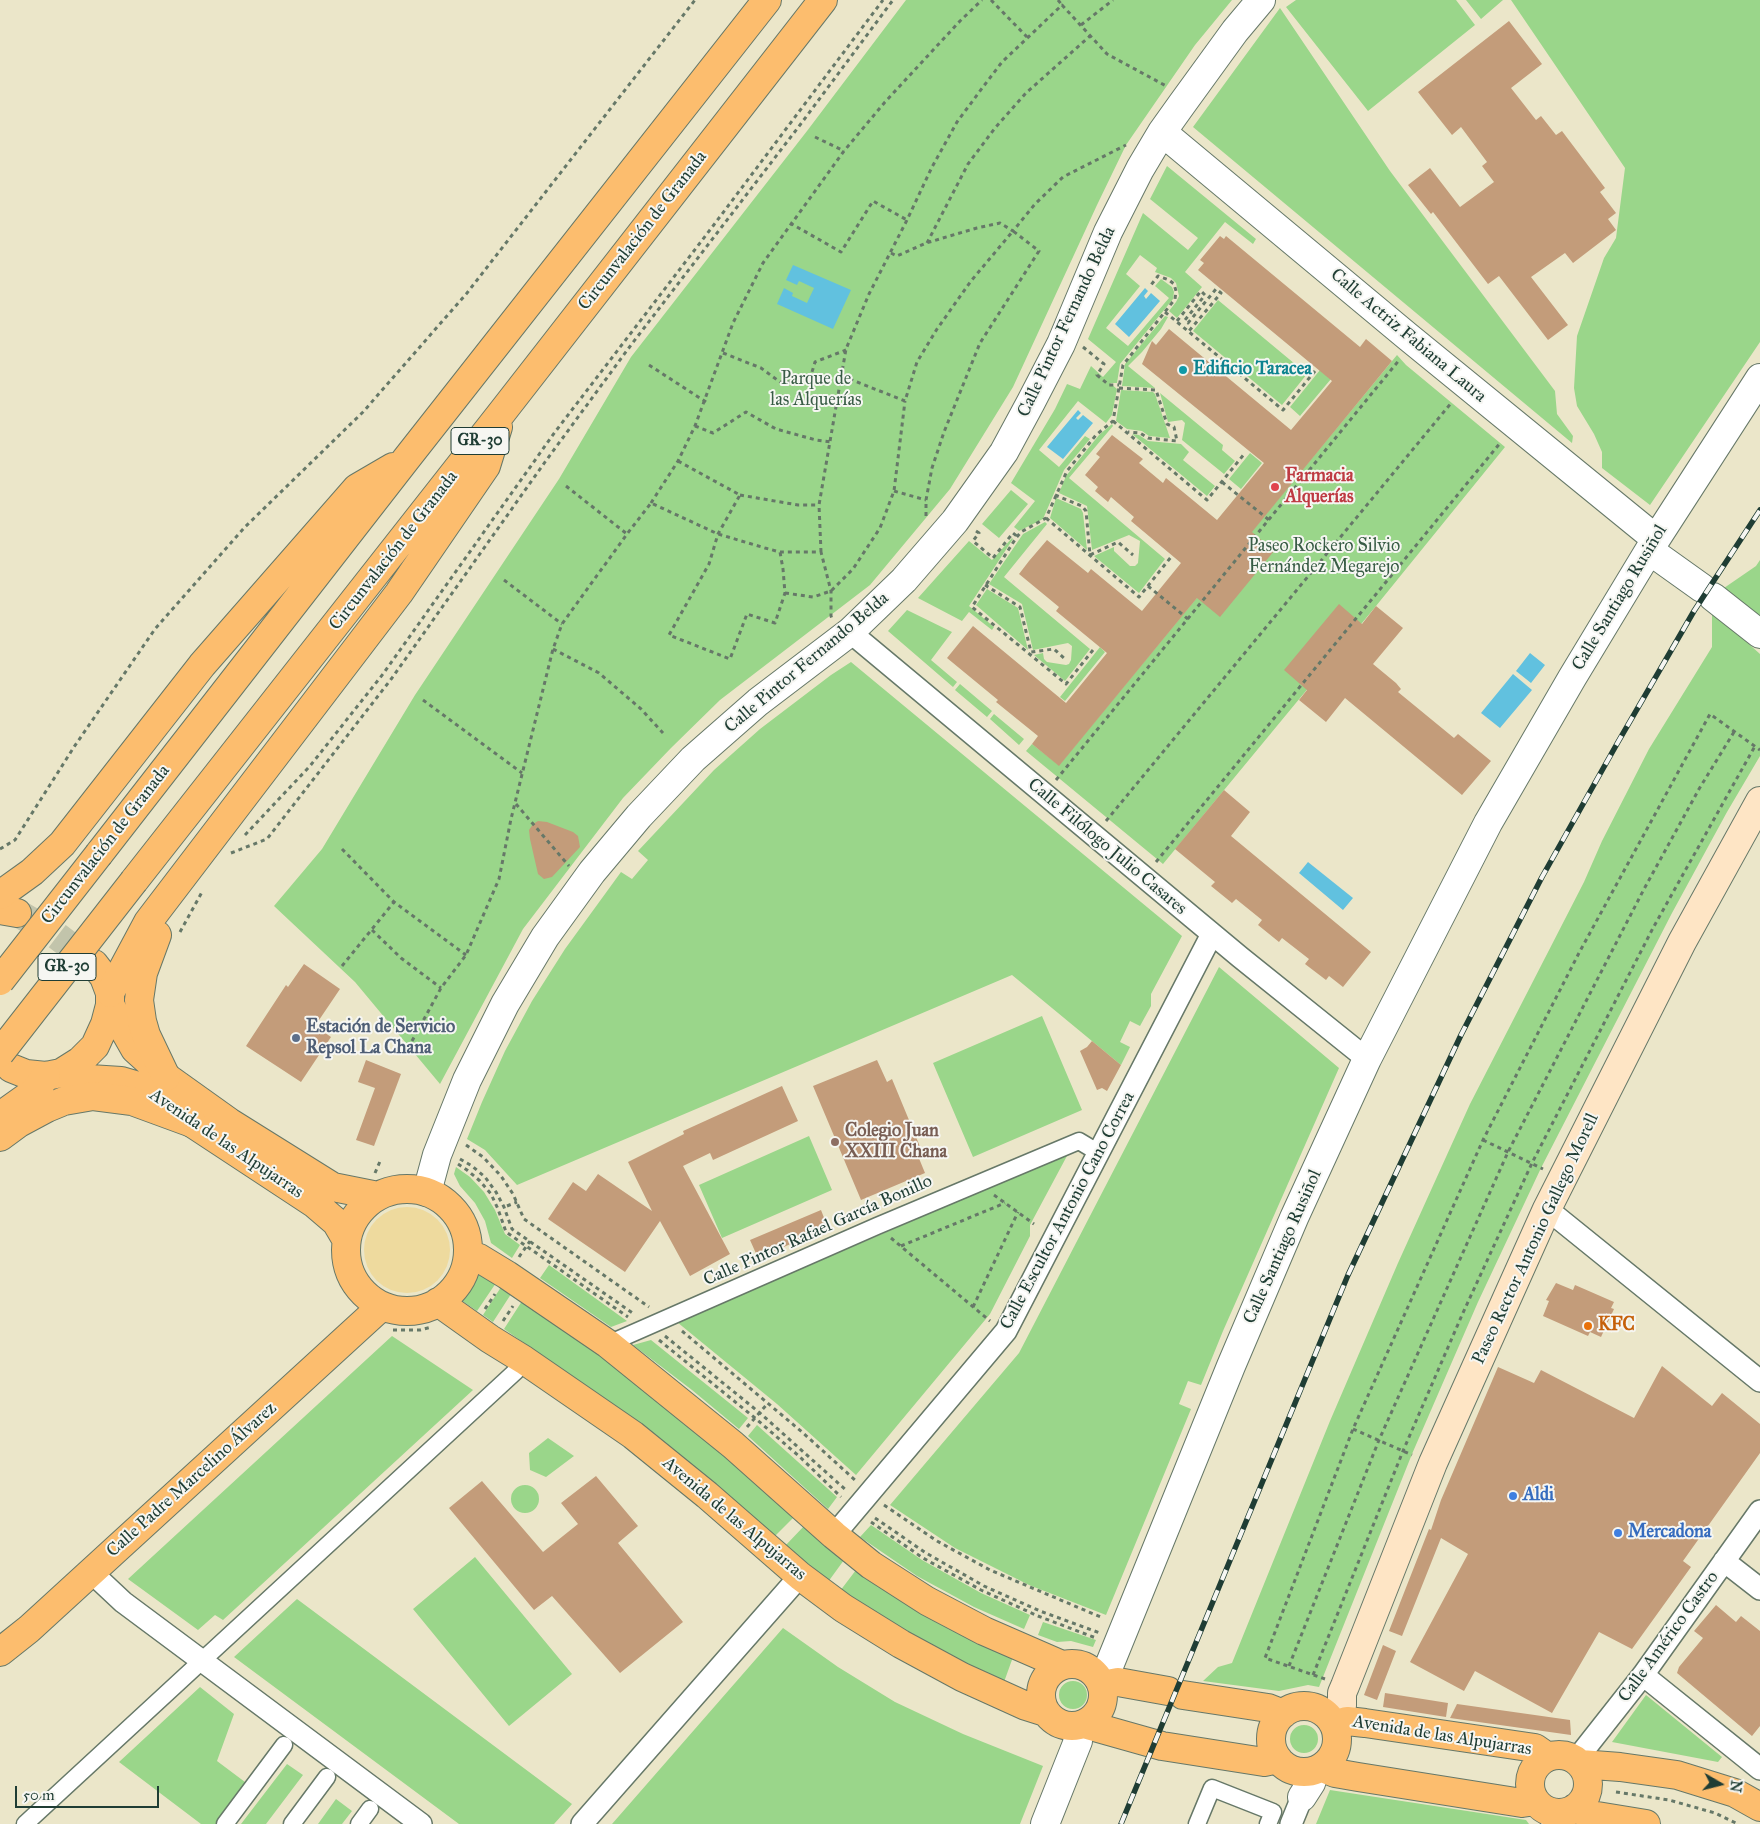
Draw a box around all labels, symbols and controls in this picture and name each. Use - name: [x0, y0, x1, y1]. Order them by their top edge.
- street label: Circunvalación de Granada: [574, 147, 712, 315]
- street label: Calle Pintor Fernando Belda: [1013, 223, 1121, 421]
- street label: Calle Actriz Fabiana Laura: [1326, 264, 1490, 408]
- place label: Edificio Taracea: [1193, 359, 1312, 381]
- marker: Edificio Taracea: [1177, 364, 1189, 376]
- park label: Parque de las Alquerías: [770, 369, 862, 412]
- road number: GR-30: [451, 428, 509, 454]
- place label: Farmacia Alquerías: [1285, 466, 1354, 508]
- street label: Circunvalación de Granada: [325, 467, 463, 635]
- marker: Farmacia Alquerías: [1269, 481, 1281, 493]
- street label: Calle Santiago Rusiñol: [1568, 521, 1672, 675]
- park label: Paseo Rockero Silvio Fernández Megarejo: [1248, 536, 1400, 578]
- street label: Calle Pintor Fernando Belda: [721, 588, 893, 738]
- street label: Circunvalación de Granada: [37, 761, 175, 929]
- street label: Calle Filólogo Julio Casares: [1023, 774, 1191, 920]
- road number: GR-30: [38, 954, 96, 980]
- place label: Estación de Servicio Repsol La Chana: [306, 1017, 455, 1060]
- marker: Estación de Servicio Repsol La Chana: [290, 1032, 302, 1044]
- street label: Avenida de las Alpujarras: [145, 1084, 307, 1204]
- street label: Calle Escultor Antonio Cano Correa: [996, 1088, 1140, 1334]
- street label: Paseo Rector Antonio Gallego Morell: [1468, 1110, 1604, 1368]
- place label: Colegio Juan XXIII Chana: [845, 1121, 947, 1164]
- marker: Colegio Juan XXIII Chana: [829, 1136, 841, 1148]
- street label: Calle Santiago Rusiñol: [1239, 1167, 1327, 1327]
- street label: Calle Pintor Rafael García Bonillo: [700, 1171, 936, 1291]
- place label: KFC: [1598, 1315, 1635, 1337]
- marker: KFC: [1582, 1320, 1594, 1332]
- street label: Calle Padre Marcelino Álvarez: [102, 1398, 282, 1562]
- street label: Avenida de las Alpujarras: [658, 1453, 810, 1585]
- place label: Aldi: [1523, 1485, 1554, 1507]
- marker: Aldi: [1507, 1490, 1519, 1502]
- place label: Mercadona: [1628, 1522, 1711, 1544]
- marker: Mercadona: [1612, 1527, 1624, 1539]
- street label: Calle Américo Castro: [1614, 1567, 1724, 1707]
- street label: Avenida de las Alpujarras: [1351, 1711, 1533, 1761]
- north arrow: [1695, 1759, 1745, 1809]
- scale bar: [18, 1776, 161, 1808]
- text: N: [1726, 1779, 1745, 1793]
- text: 50 m: [23, 1786, 55, 1804]

